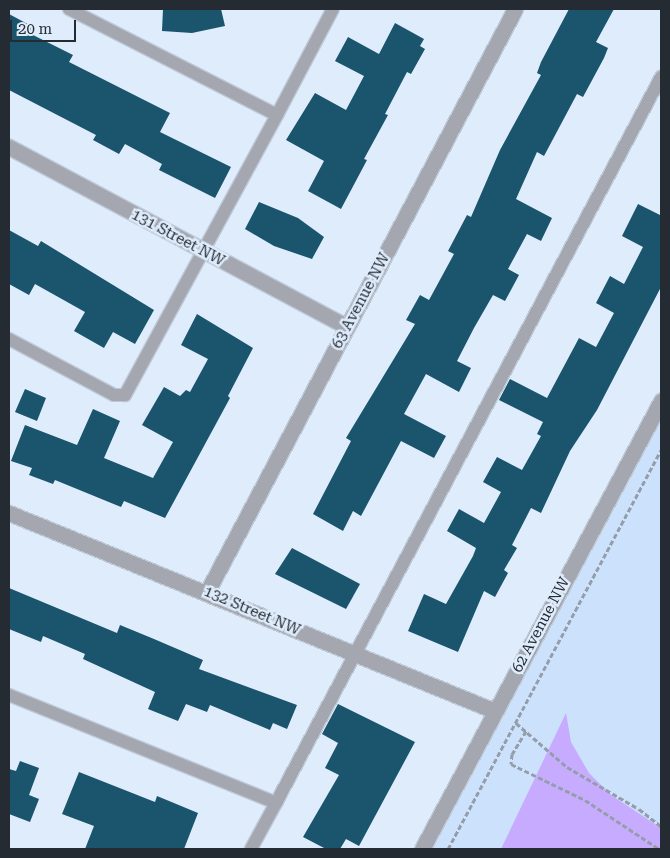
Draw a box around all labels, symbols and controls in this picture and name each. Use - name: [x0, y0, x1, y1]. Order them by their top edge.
- scale bar: [12, 10, 79, 42]
- text: 20 m: [18, 20, 52, 38]
- street label: 131 Street NW: [128, 206, 228, 270]
- street label: 63 Avenue NW: [328, 250, 394, 352]
- street label: 62 Avenue NW: [508, 574, 574, 676]
- street label: 132 Street NW: [201, 583, 303, 639]

